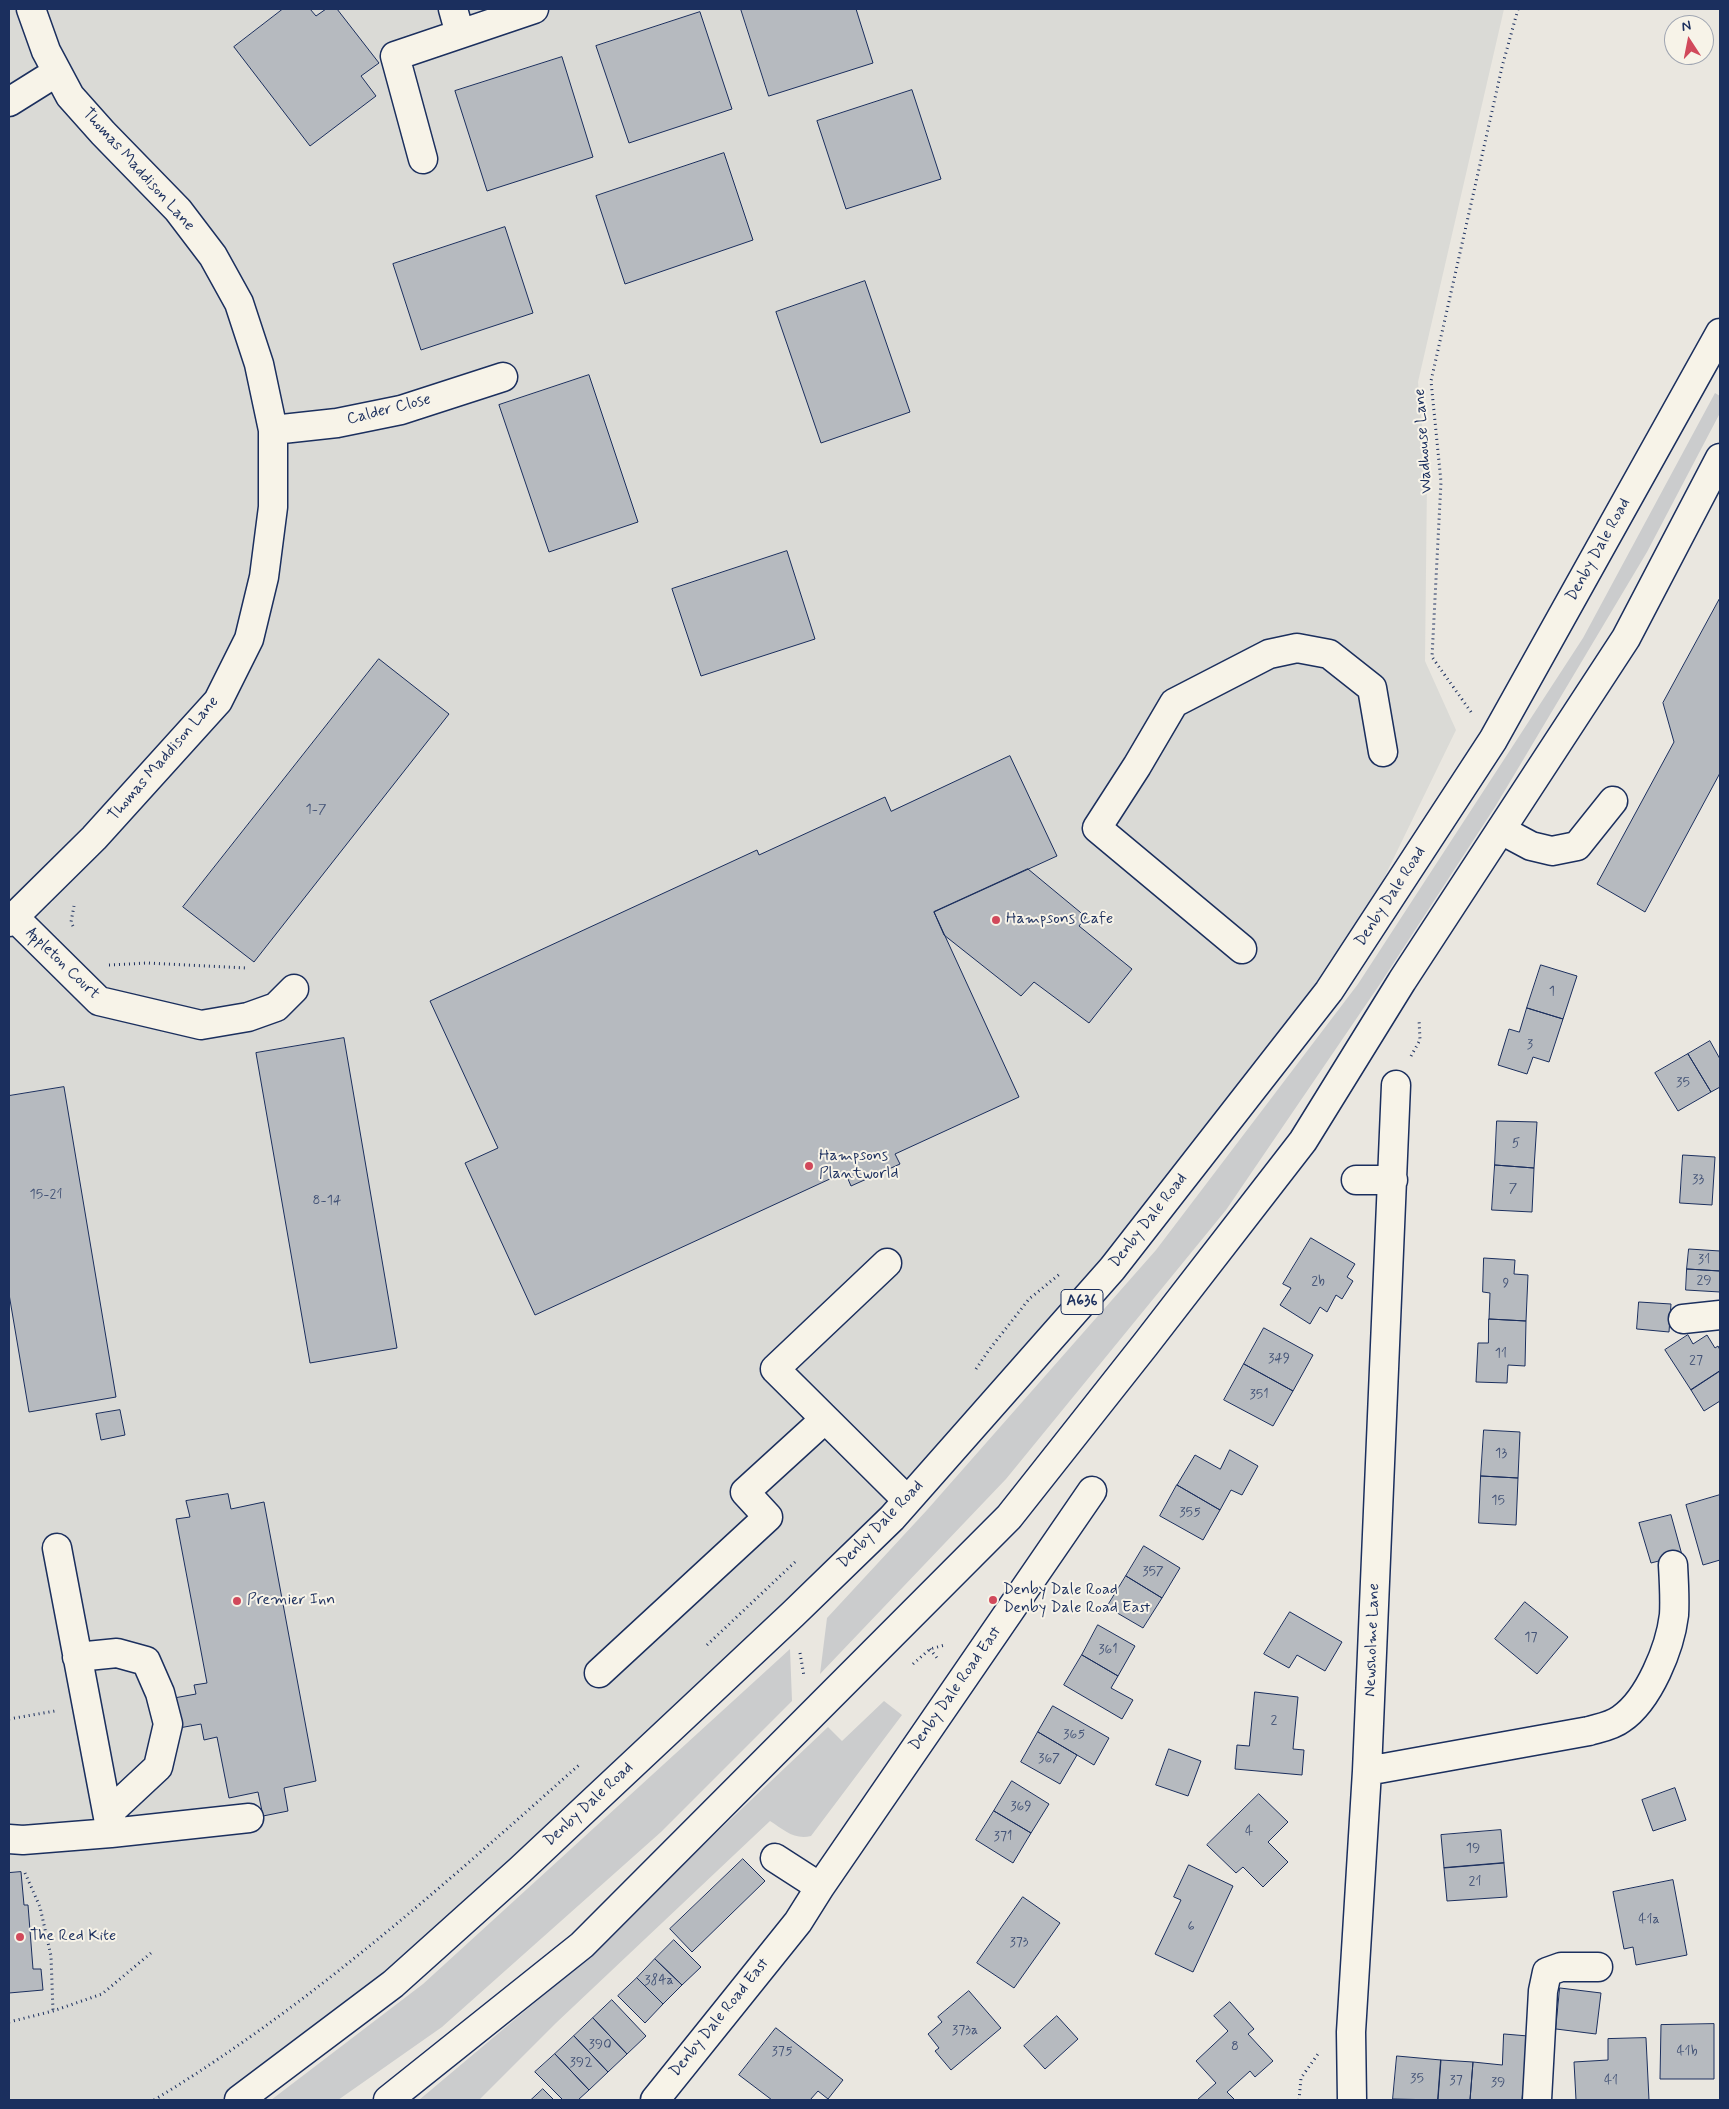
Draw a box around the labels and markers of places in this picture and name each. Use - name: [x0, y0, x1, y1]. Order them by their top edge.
- place label: Hampsons Cafe: [1006, 910, 1113, 930]
- marker: Hampsons Cafe: [990, 914, 1002, 926]
- place label: Hampsons Plantworld: [819, 1147, 899, 1185]
- marker: Hampsons Plantworld: [803, 1160, 815, 1172]
- place label: Denby Dale Road Denby Dale Road East: [1003, 1581, 1150, 1619]
- place label: Premier Inn: [247, 1591, 335, 1611]
- marker: Denby Dale Road Denby Dale Road East: [987, 1594, 999, 1606]
- marker: Premier Inn: [231, 1595, 243, 1607]
- place label: The Red Kite: [30, 1927, 116, 1947]
- marker: The Red Kite: [14, 1931, 26, 1943]

